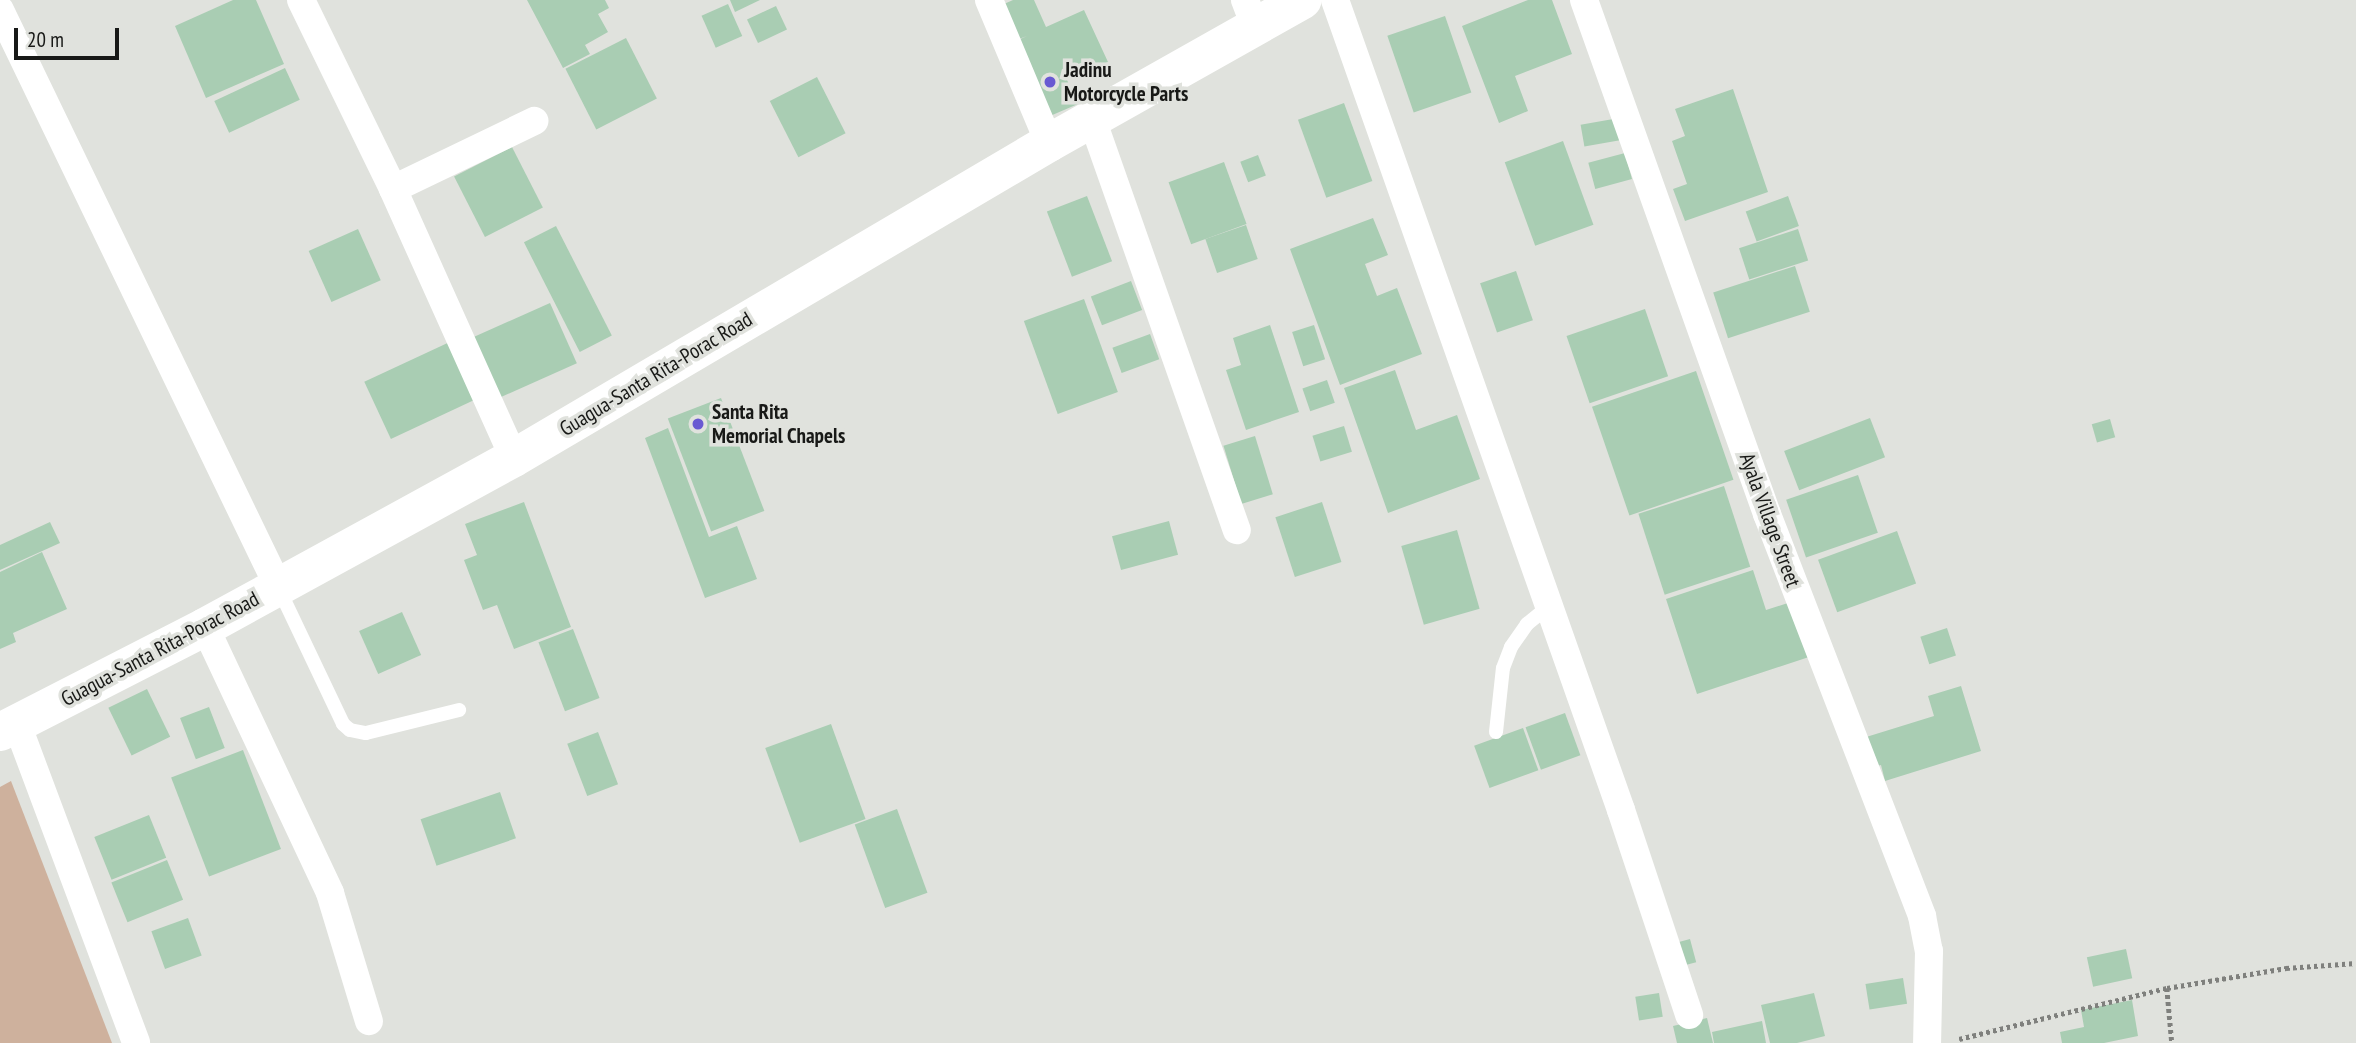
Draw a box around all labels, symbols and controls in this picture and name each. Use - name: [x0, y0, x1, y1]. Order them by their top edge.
- scale bar: [18, 14, 122, 58]
- text: 20 m: [27, 26, 64, 53]
- place label: Jadinu Motorcycle Parts: [1064, 57, 1188, 107]
- marker: Jadinu Motorcycle Parts: [1042, 74, 1058, 90]
- street label: Guagua-Santa Rita-Porac Road: [555, 306, 757, 442]
- place label: Santa Rita Memorial Chapels: [712, 399, 846, 449]
- marker: Santa Rita Memorial Chapels: [690, 416, 706, 432]
- street label: Ayala Village Street: [1734, 449, 1806, 591]
- street label: Guagua-Santa Rita-Porac Road: [57, 586, 263, 712]

